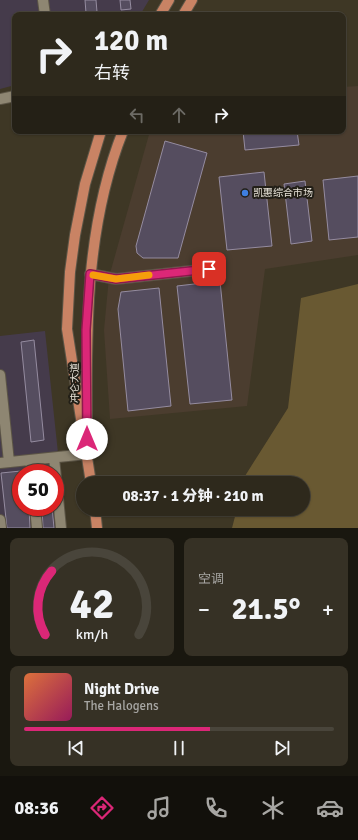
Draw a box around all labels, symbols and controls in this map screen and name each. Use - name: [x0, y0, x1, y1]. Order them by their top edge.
- text: 120 m: [94, 24, 168, 58]
- icon: right: [28, 28, 80, 80]
- text: 右转: [94, 62, 130, 84]
- icon: left: [126, 104, 148, 126]
- icon: ahead: [168, 104, 190, 126]
- icon: right: [210, 104, 232, 126]
- place label: 凯惠综合市场: [253, 187, 313, 199]
- marker: 凯惠综合市场: [240, 188, 250, 198]
- pin: [192, 252, 226, 286]
- icon: arrive: [198, 258, 220, 280]
- street label: 冲仑大道: [69, 363, 81, 403]
- position arrow: [66, 418, 108, 460]
- speed limit sign: 50: [12, 464, 64, 516]
- text: 08:37 · 1 分钟 · 210 m: [122, 487, 264, 505]
- text: 空调: [198, 571, 224, 587]
- text: 42: [70, 579, 114, 630]
- text: 21.5°: [231, 591, 301, 628]
- text: −: [198, 596, 210, 623]
- text: +: [322, 596, 334, 623]
- text: km/h: [76, 626, 108, 643]
- text: Night Drive: [84, 680, 159, 698]
- text: The Halogens: [84, 698, 159, 714]
- icon: previous: [65, 737, 87, 759]
- icon: pause: [168, 737, 190, 759]
- icon: next: [271, 737, 293, 759]
- icon: directions: [88, 794, 116, 822]
- icon: music: [145, 794, 173, 822]
- icon: phone: [202, 794, 230, 822]
- icon: climate: [259, 794, 287, 822]
- icon: car: [316, 794, 344, 822]
- text: 08:36: [14, 797, 59, 819]

